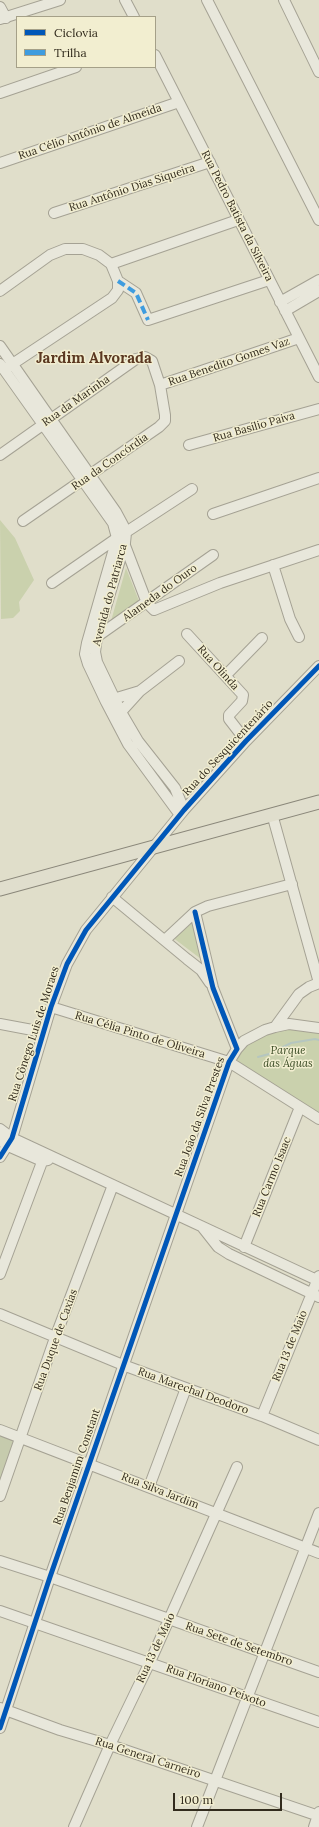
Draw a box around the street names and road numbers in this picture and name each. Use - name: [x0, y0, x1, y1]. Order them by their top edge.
- street label: Rua Célio Antônio de Almeida: [17, 101, 163, 163]
- street label: Rua Pedro Batista da Silveira: [198, 148, 276, 284]
- street label: Rua Antônio Dias Siqueira: [67, 161, 197, 215]
- street label: Rua Benedito Gomes Vaz: [166, 335, 292, 389]
- street label: Rua da Marinha: [40, 373, 112, 429]
- street label: Rua Basílio Paiva: [212, 409, 296, 445]
- street label: Rua da Concórdia: [69, 431, 151, 493]
- street label: Avenida do Patriarca: [90, 543, 130, 647]
- street label: Alameda do Ouro: [120, 562, 200, 624]
- street label: Rua Olinda: [194, 643, 242, 693]
- street label: Rua do Sesquicentenário: [180, 697, 276, 799]
- street label: Rua Cônego Luis de Moraes: [6, 965, 62, 1103]
- street label: Rua Célia Pinto de Oliveira: [73, 1009, 207, 1061]
- street label: Rua João da Silva Prestes: [172, 1055, 228, 1179]
- street label: Rua Carmo Isaac: [250, 1135, 294, 1219]
- street label: Rua Duque de Caxias: [31, 1287, 81, 1393]
- street label: Rua 13 de Maio: [270, 1308, 310, 1384]
- street label: Rua Marechal Deodoro: [136, 1365, 250, 1417]
- street label: Rua Benjamim Constant: [51, 1407, 103, 1527]
- street label: Rua Silva Jardim: [119, 1470, 201, 1512]
- street label: Rua 13 de Maio: [134, 1611, 178, 1685]
- street label: Rua Sete de Setembro: [184, 1619, 294, 1669]
- street label: Rua Floriano Peixoto: [164, 1662, 268, 1710]
- street label: Rua General Carneiro: [94, 1735, 202, 1781]

